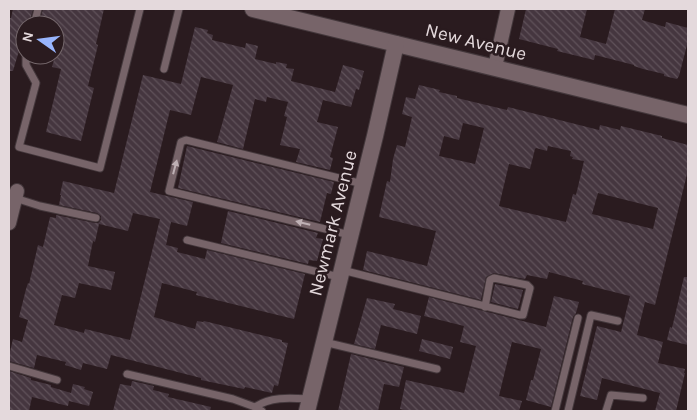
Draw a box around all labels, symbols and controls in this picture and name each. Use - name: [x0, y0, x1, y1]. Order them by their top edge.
- north arrow: [15, 15, 65, 65]
- street label: New Avenue: [423, 19, 529, 65]
- text: N: [18, 30, 37, 44]
- street label: Newmark Avenue: [304, 148, 362, 298]
- one-way arrow: [171, 160, 179, 175]
- one-way arrow: [295, 219, 310, 227]

